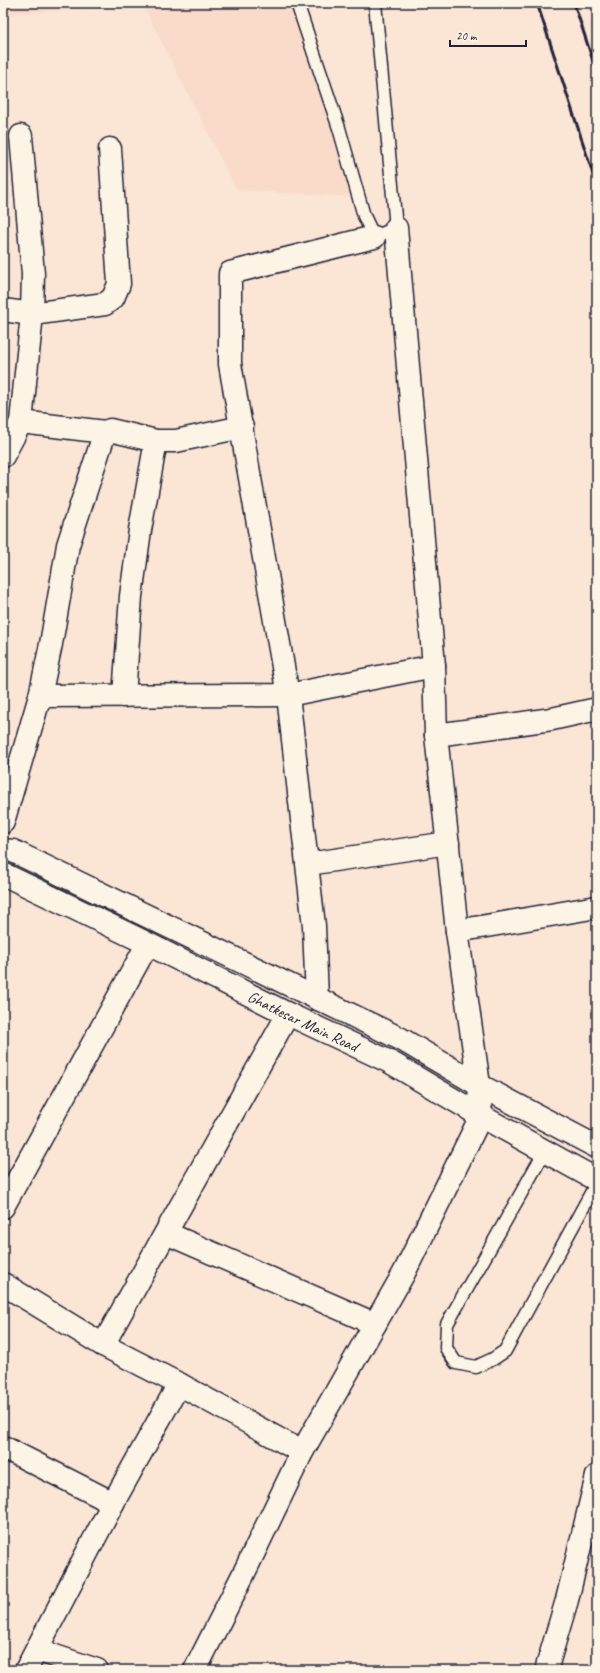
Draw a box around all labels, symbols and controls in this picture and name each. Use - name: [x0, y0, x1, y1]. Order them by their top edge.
- scale bar: [450, 22, 526, 48]
- text: 20 m: [456, 28, 478, 44]
- street label: Ghatkesar Main Road: [244, 986, 363, 1058]

